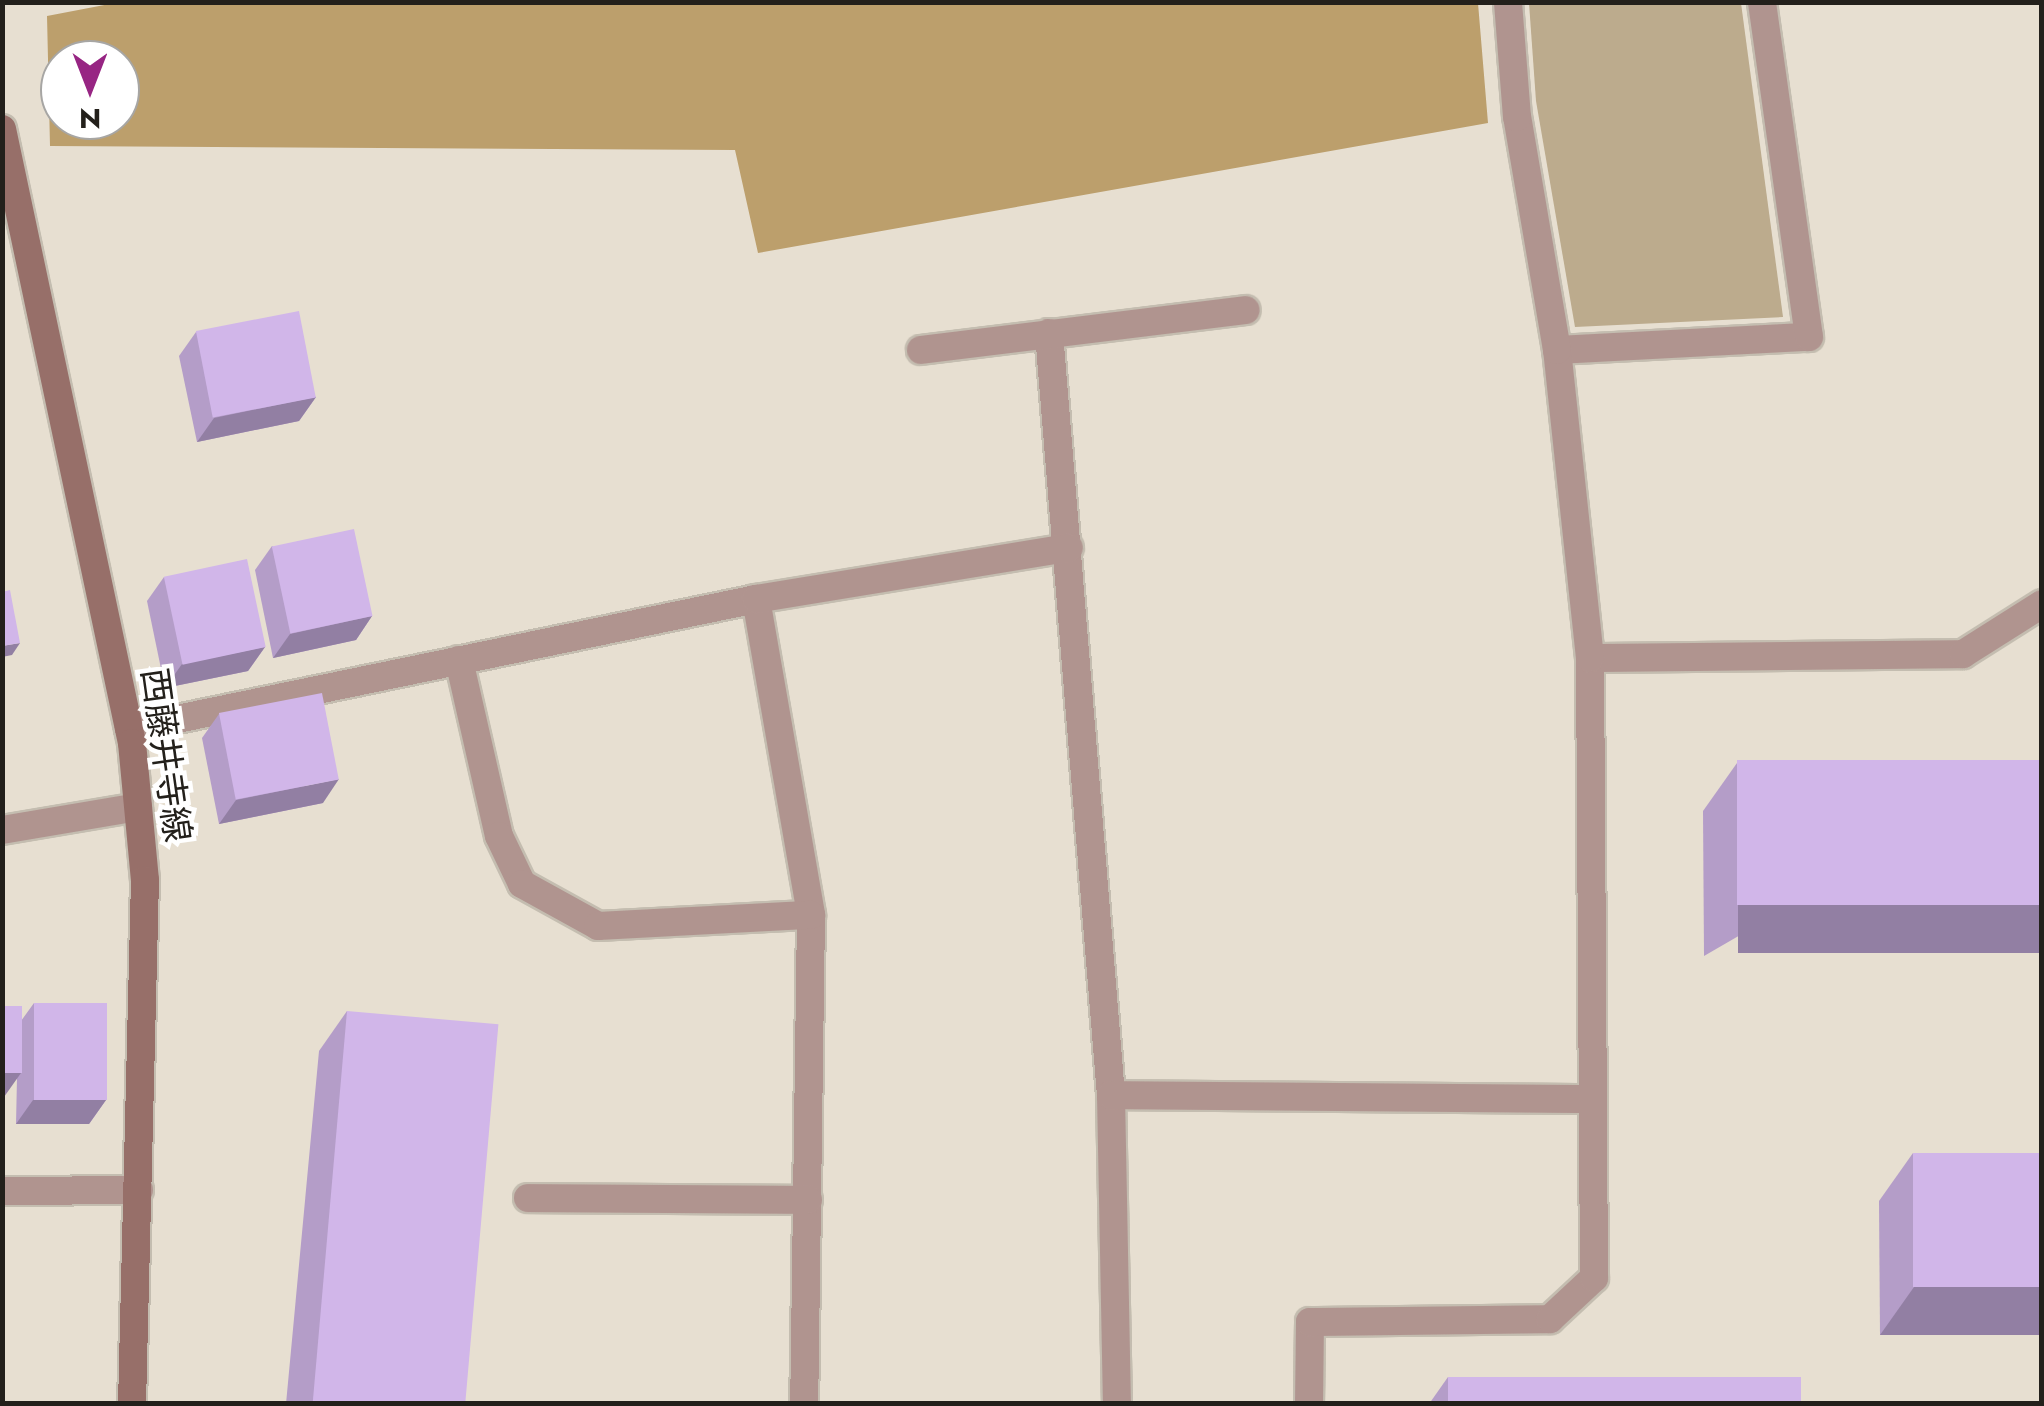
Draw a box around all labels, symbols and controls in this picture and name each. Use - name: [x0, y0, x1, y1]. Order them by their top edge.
- north arrow: [40, 40, 140, 140]
- text: N: [79, 98, 101, 139]
- street label: 西藤井寺線: [133, 665, 199, 845]

